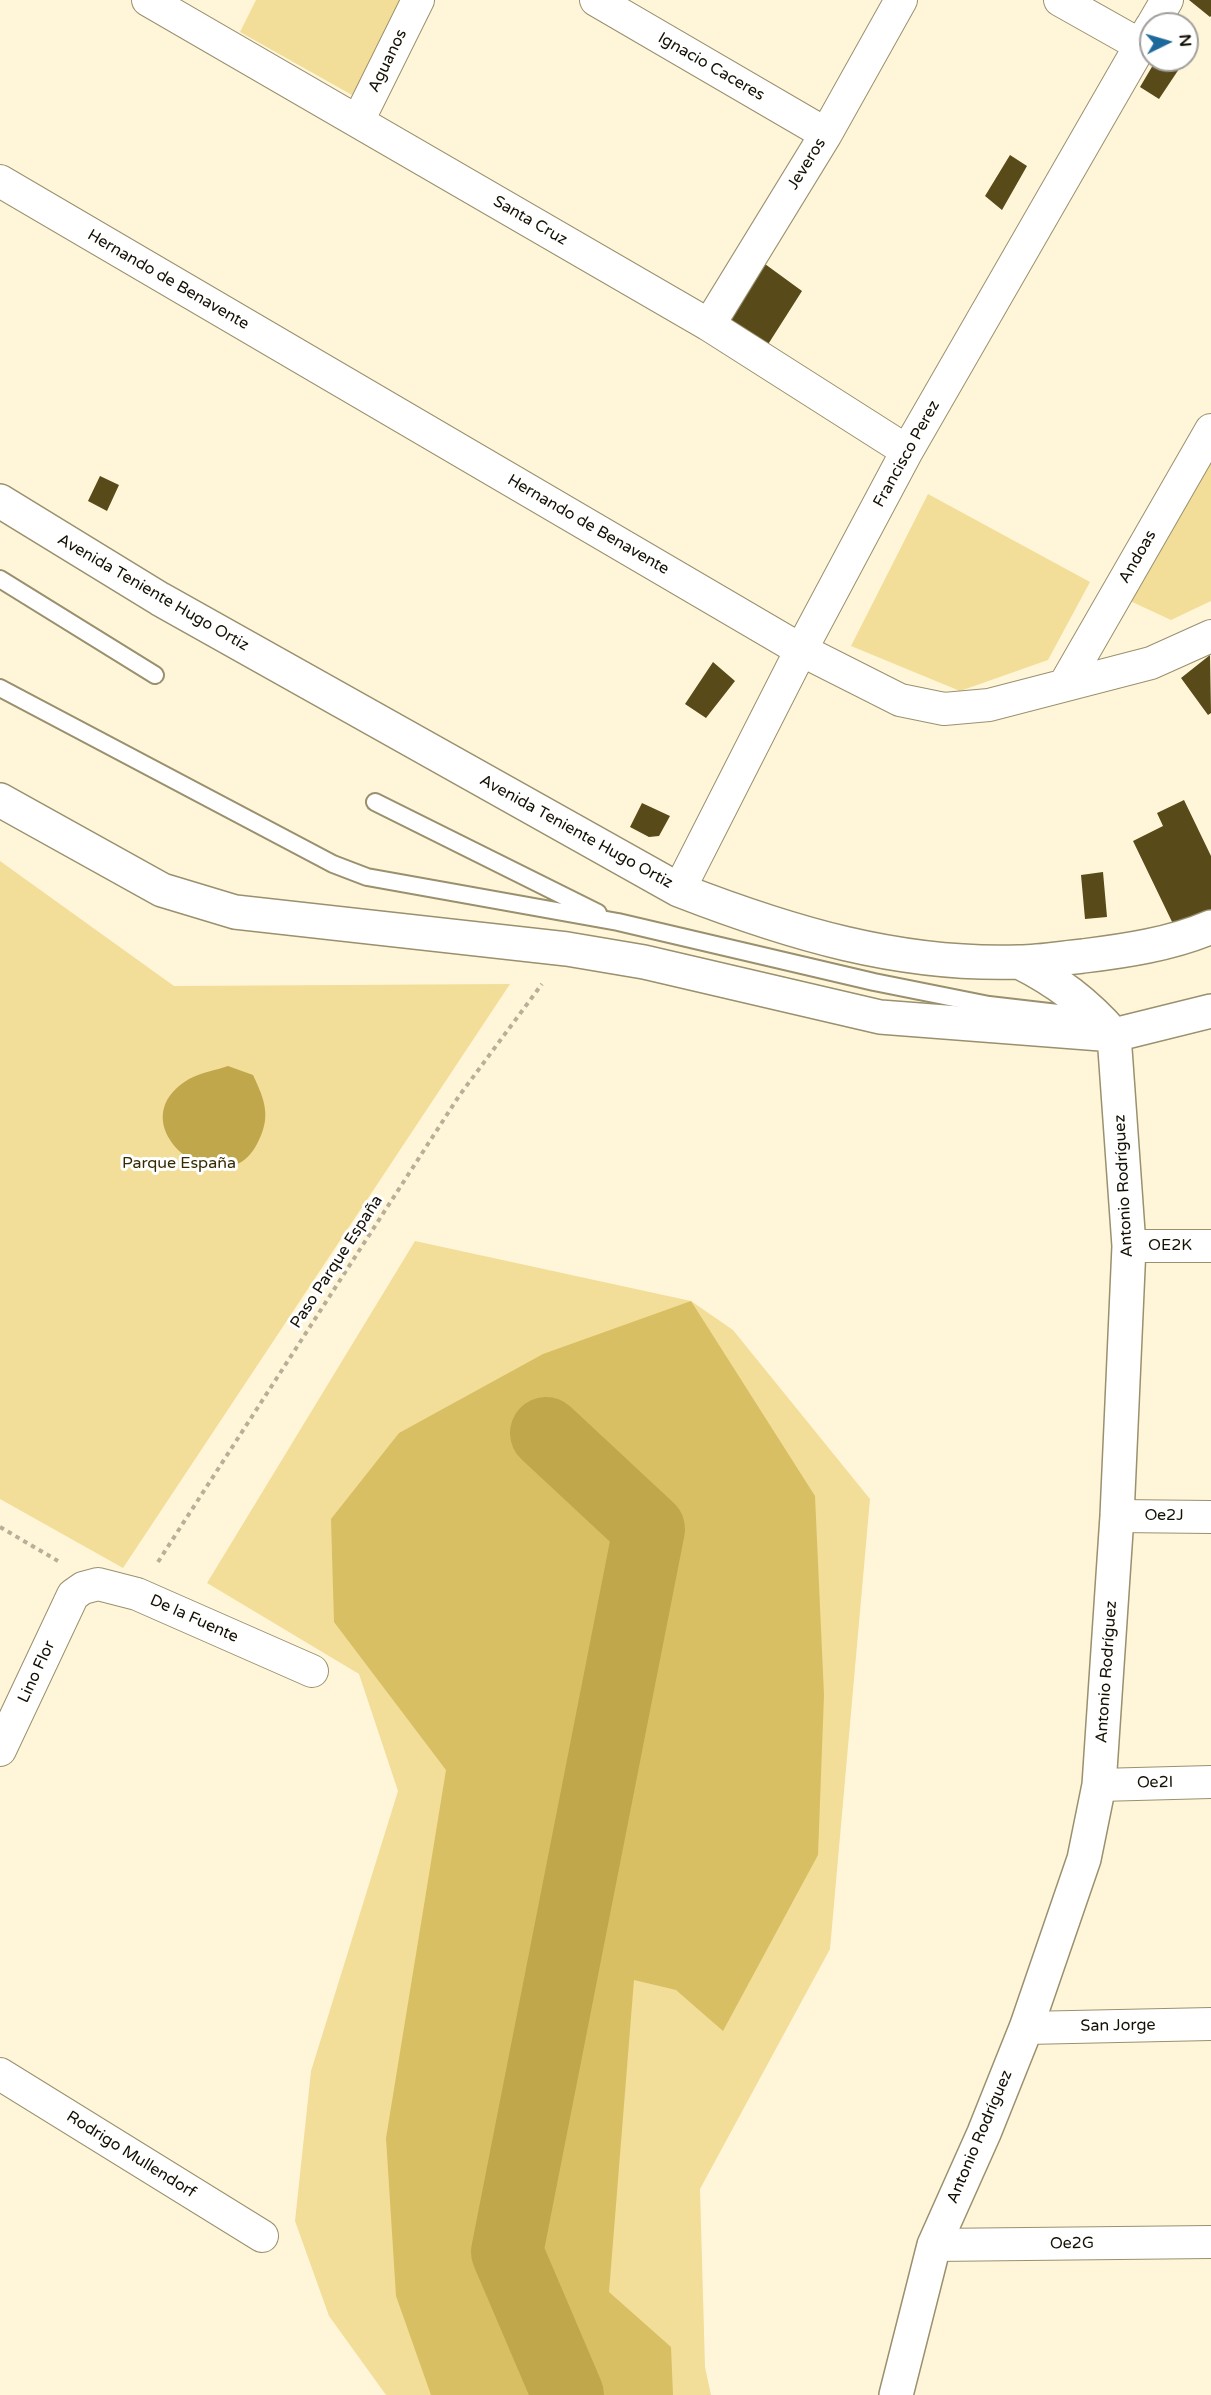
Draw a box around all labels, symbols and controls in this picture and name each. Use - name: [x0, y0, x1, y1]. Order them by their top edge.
- north arrow: [1139, 12, 1199, 72]
- street label: Aguanos: [365, 26, 411, 96]
- street label: Ignacio Caceres: [654, 29, 768, 105]
- text: N: [1174, 33, 1195, 48]
- street label: Jeveros: [784, 135, 830, 193]
- street label: Santa Cruz: [489, 192, 571, 250]
- street label: Hernando de Benavente: [84, 226, 252, 334]
- street label: Francisco Perez: [870, 397, 944, 511]
- street label: Hernando de Benavente: [504, 471, 672, 579]
- street label: Andoas: [1115, 527, 1161, 587]
- street label: Avenida Teniente Hugo Ortiz: [54, 530, 252, 656]
- street label: Avenida Teniente Hugo Ortiz: [476, 771, 676, 893]
- street label: Antonio Rodríguez: [1111, 1114, 1137, 1258]
- park label: Parque España: [122, 1154, 236, 1174]
- street label: Paso Parque España: [287, 1192, 387, 1332]
- street label: OE2K: [1148, 1236, 1192, 1256]
- street label: Oe2J: [1144, 1506, 1184, 1526]
- street label: De la Fuente: [147, 1591, 241, 1647]
- street label: Antonio Rodríguez: [1092, 1600, 1122, 1744]
- street label: Lino Flor: [14, 1638, 60, 1706]
- street label: Oe2I: [1137, 1773, 1173, 1793]
- street label: San Jorge: [1080, 2016, 1156, 2036]
- street label: Antonio Rodríguez: [943, 2067, 1017, 2207]
- street label: Rodrigo Mullendorf: [63, 2107, 199, 2203]
- street label: Oe2G: [1050, 2234, 1094, 2254]

